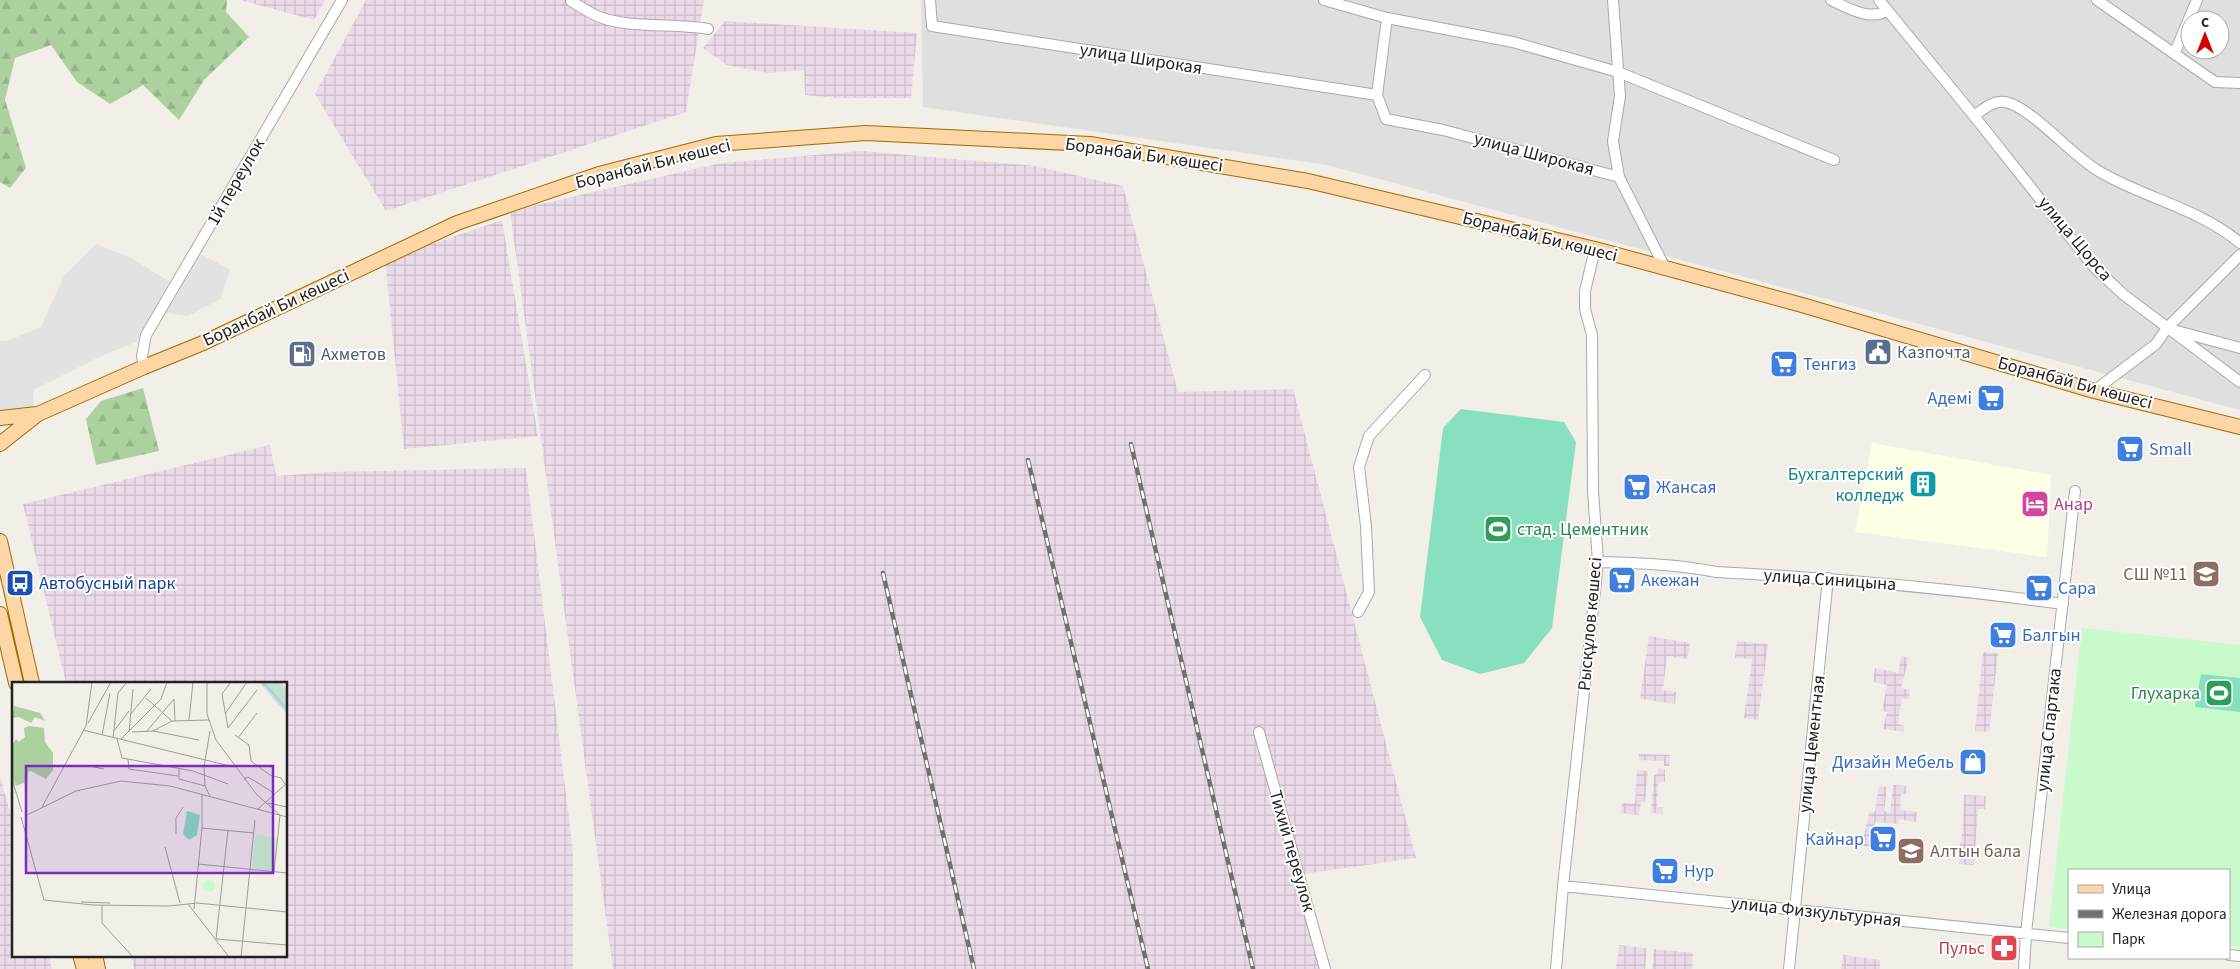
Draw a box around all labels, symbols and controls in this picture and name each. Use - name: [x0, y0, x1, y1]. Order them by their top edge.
- north arrow: [2180, 10, 2230, 60]
- text: С: [2201, 13, 2209, 33]
- street label: улица Широкая: [1078, 37, 1204, 81]
- street label: улица Широкая: [1471, 126, 1597, 182]
- street label: Боранбай Би көшесі: [1063, 132, 1225, 178]
- street label: Боранбай Би көшесі: [573, 133, 733, 195]
- street label: 1й переулок: [201, 134, 271, 230]
- street label: улица Щорса: [2032, 191, 2118, 287]
- street label: Боранбай Би көшесі: [1460, 206, 1620, 268]
- street label: Боранбай Би көшесі: [199, 263, 353, 353]
- public building icon: Казпочта: [1863, 337, 1893, 367]
- fuel station icon: Ахметов: [287, 339, 317, 369]
- place label: Казпочта: [1897, 340, 1971, 365]
- place label: Ахметов: [321, 342, 386, 367]
- supermarket icon: Тенгиз: [1769, 349, 1799, 379]
- street label: Боранбай Би көшесі: [1995, 350, 2155, 416]
- place label: Тенгиз: [1803, 352, 1856, 377]
- supermarket icon: Адемi: [1976, 383, 2006, 413]
- place label: Адемi: [1928, 386, 1972, 411]
- supermarket icon: Small: [2115, 434, 2145, 464]
- place label: Small: [2149, 437, 2192, 462]
- place label: Бухгалтерский колледж: [1788, 462, 1905, 508]
- building icon: Бухгалтерский колледж: [1908, 469, 1938, 499]
- supermarket icon: Жансая: [1622, 472, 1652, 502]
- place label: Жансая: [1656, 475, 1717, 500]
- hotel icon: Анар: [2020, 489, 2050, 519]
- place label: Анар: [2054, 492, 2093, 517]
- sports icon: стад. Цементник: [1483, 514, 1513, 544]
- place label: стад. Цементник: [1517, 517, 1649, 542]
- street label: Рысқұлов көшесі: [1572, 556, 1608, 692]
- school or university icon: СШ №11: [2191, 559, 2221, 589]
- place label: СШ №11: [2123, 562, 2187, 587]
- street label: улица Синицына: [1763, 563, 1897, 597]
- supermarket icon: Акежан: [1607, 565, 1637, 595]
- bus stop icon: Автобусный парк: [5, 568, 35, 598]
- place label: Акежан: [1641, 568, 1700, 593]
- place label: Автобусный парк: [39, 571, 176, 596]
- supermarket icon: Сара: [2024, 573, 2054, 603]
- place label: Сара: [2058, 576, 2096, 601]
- supermarket icon: Балгын: [1988, 620, 2018, 650]
- place label: Балгын: [2022, 623, 2081, 648]
- street label: улица Спартака: [2030, 667, 2068, 793]
- street label: улица Цементная: [1792, 674, 1832, 814]
- sports icon: Глухарка: [2204, 678, 2234, 708]
- place label: Глухарка: [2131, 681, 2200, 706]
- inset map: [12, 682, 288, 956]
- shop icon: Дизайн Мебель: [1958, 747, 1988, 777]
- place label: Дизайн Мебель: [1832, 750, 1954, 775]
- street label: Тихий переулок: [1263, 787, 1321, 915]
- supermarket icon: Кайнар: [1868, 824, 1898, 854]
- place label: Кайнар: [1805, 827, 1864, 852]
- school or university icon: Алтын бала: [1896, 836, 1926, 866]
- place label: Алтын бала: [1930, 839, 2021, 864]
- supermarket icon: Нур: [1650, 856, 1680, 886]
- place label: Нур: [1684, 859, 1714, 884]
- legend: [2068, 869, 2230, 959]
- text: Улица: [2112, 879, 2151, 900]
- street label: улица Физкультурная: [1729, 891, 1903, 933]
- text: Железная дорога: [2112, 904, 2227, 925]
- text: Парк: [2112, 929, 2146, 950]
- pharmacy icon: Пульс: [1989, 933, 2019, 963]
- place label: Пульс: [1939, 936, 1985, 961]

